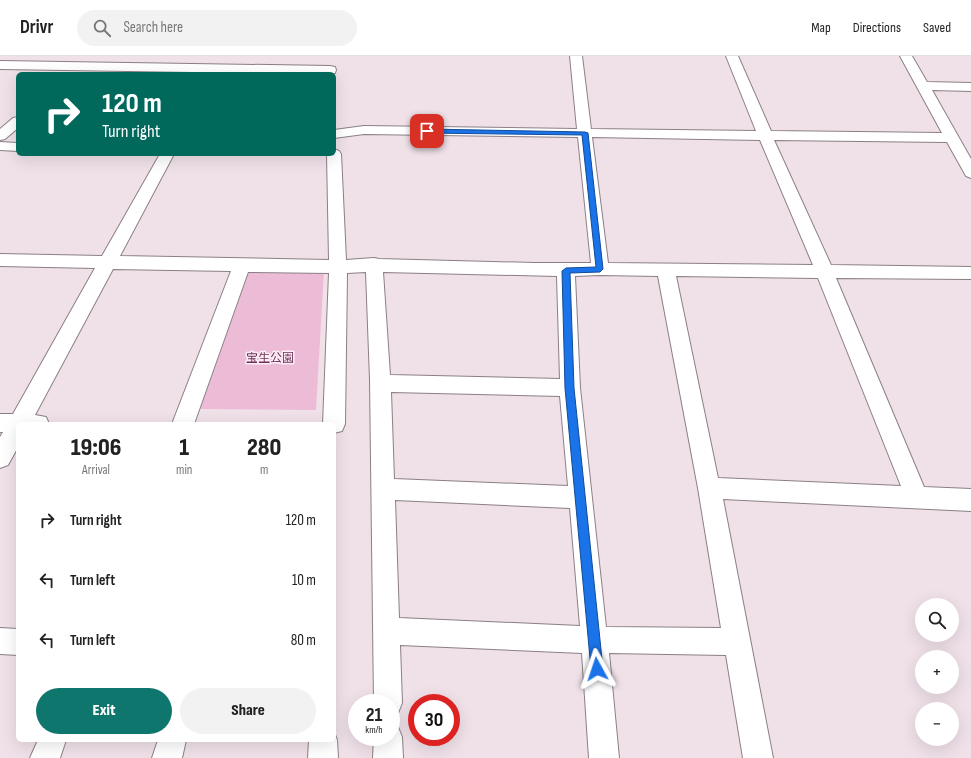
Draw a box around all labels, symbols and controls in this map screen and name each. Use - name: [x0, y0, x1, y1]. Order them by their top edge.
- search box: [77, 10, 357, 46]
- text: Drivr: [20, 16, 53, 39]
- icon: search: [91, 17, 113, 39]
- text: Search here: [123, 18, 183, 37]
- text: Map: [811, 19, 831, 36]
- text: Directions: [853, 19, 901, 36]
- text: Saved: [923, 19, 951, 36]
- text: 120 m: [102, 87, 162, 120]
- icon: right: [36, 88, 88, 140]
- pin: [410, 114, 444, 148]
- icon: arrive: [416, 120, 438, 142]
- text: Turn right: [102, 121, 160, 142]
- park label: 宝生公園: [246, 351, 294, 366]
- text: 19:06: [71, 433, 121, 462]
- text: 1: [179, 433, 189, 462]
- text: 280: [247, 433, 281, 462]
- text: Arrival: [82, 462, 110, 478]
- text: min: [176, 462, 192, 478]
- text: m: [260, 462, 268, 478]
- icon: right: [36, 509, 58, 531]
- text: Turn right: [70, 511, 122, 530]
- text: 120 m: [286, 511, 316, 530]
- icon: left: [36, 569, 58, 591]
- text: Turn left: [70, 571, 115, 590]
- text: 10 m: [292, 571, 316, 590]
- map controls: [915, 598, 959, 746]
- button: search: [915, 598, 959, 642]
- icon: left: [36, 629, 58, 651]
- text: Turn left: [70, 631, 115, 650]
- text: 80 m: [291, 631, 316, 650]
- position arrow: [576, 648, 618, 690]
- button: +: [915, 650, 959, 694]
- button: Exit: [36, 688, 172, 734]
- button: Share: [180, 688, 316, 734]
- speed limit sign: 30: [408, 694, 460, 746]
- button: −: [915, 702, 959, 746]
- text: 21: [366, 703, 382, 727]
- text: km/h: [365, 724, 383, 736]

